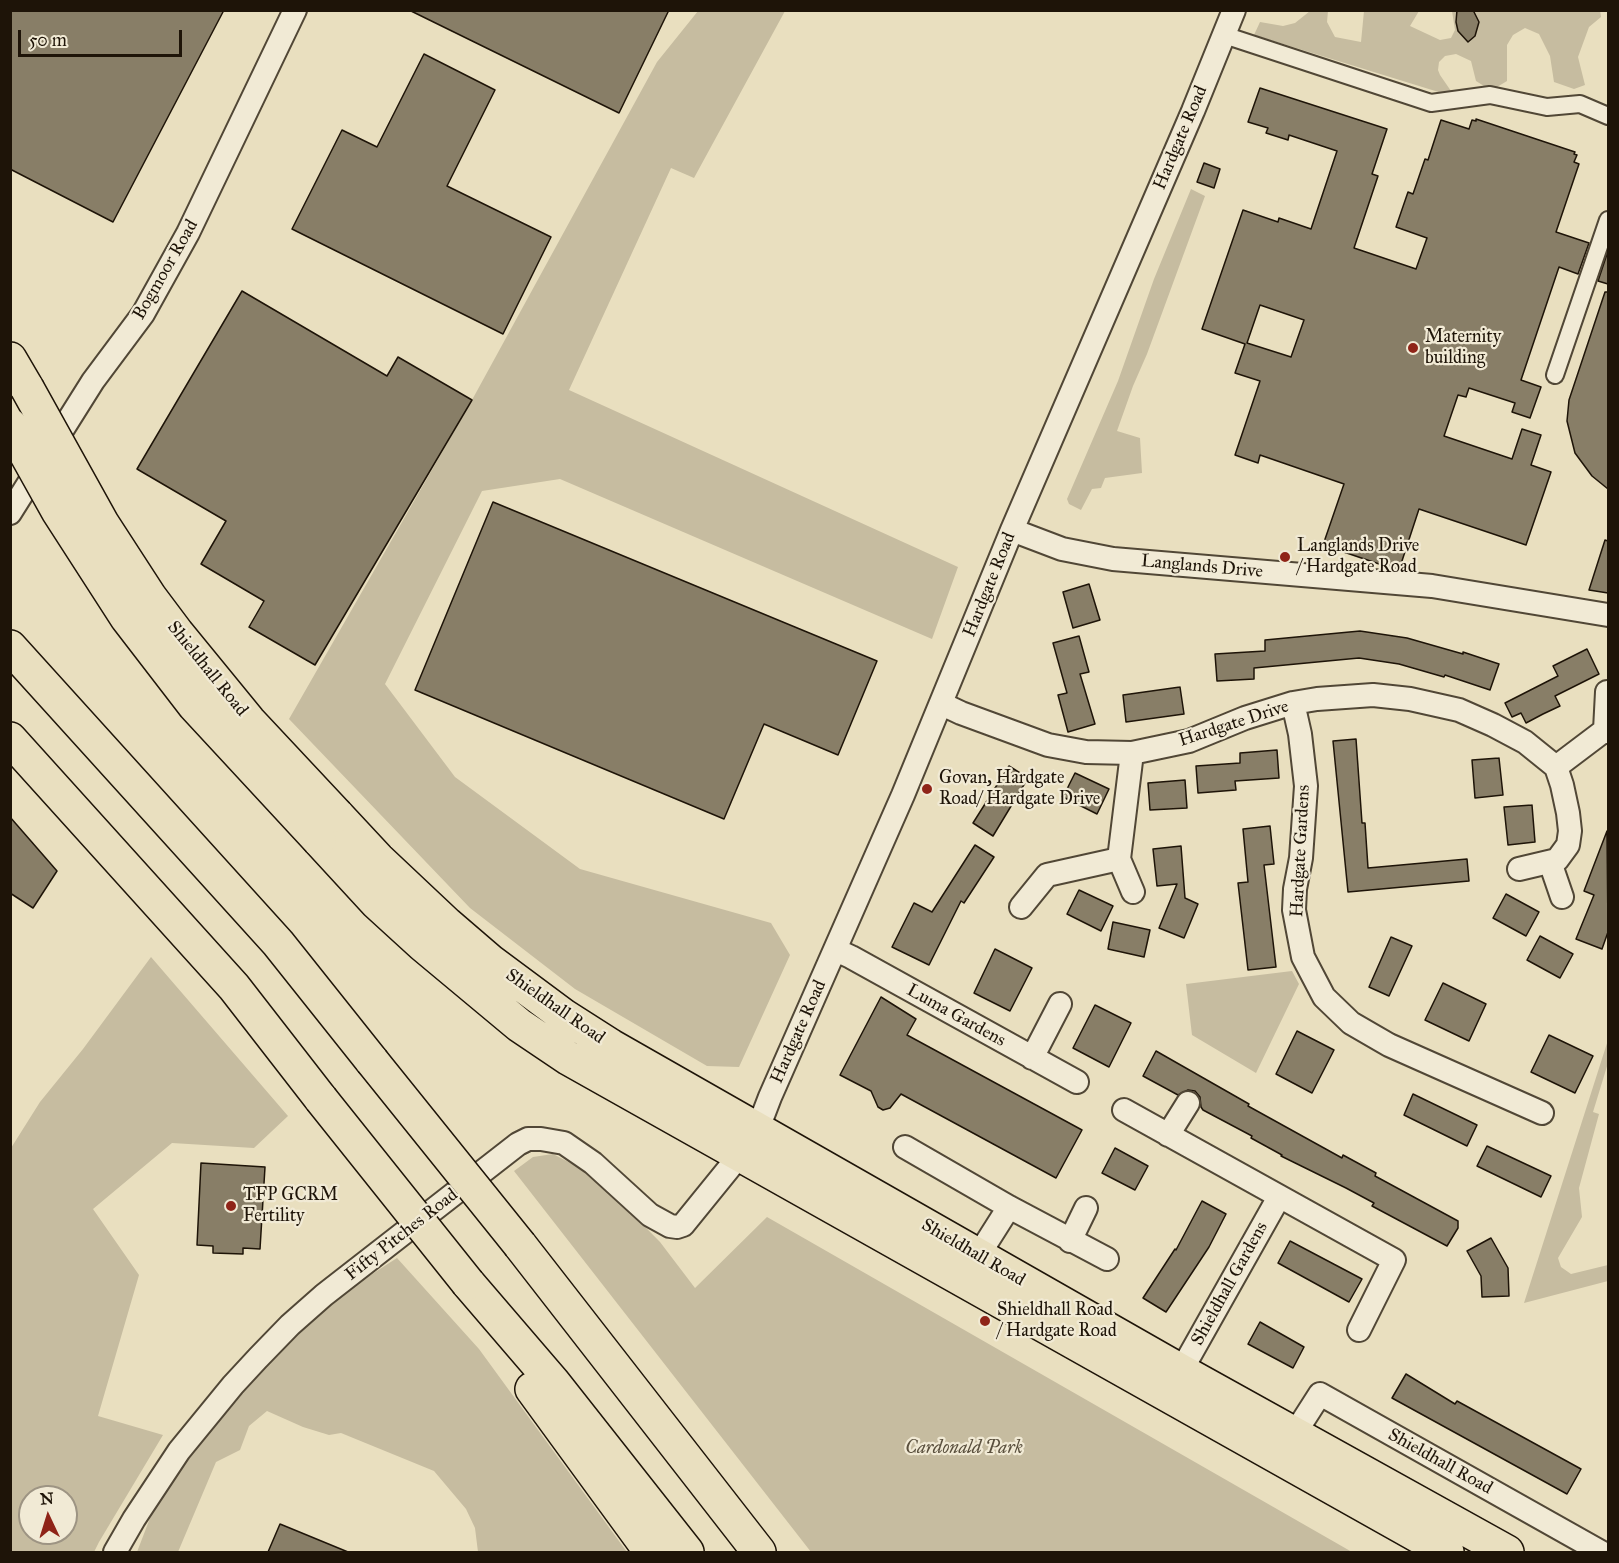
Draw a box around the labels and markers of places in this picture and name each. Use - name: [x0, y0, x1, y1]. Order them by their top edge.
- place label: Maternity building: [1425, 327, 1501, 370]
- marker: Maternity building: [1406, 341, 1420, 355]
- place label: Langlands Drive / Hardgate Road: [1297, 536, 1419, 578]
- marker: Langlands Drive / Hardgate Road: [1278, 550, 1292, 564]
- place label: Govan, Hardgate Road/ Hardgate Drive: [939, 768, 1100, 810]
- marker: Govan, Hardgate Road/ Hardgate Drive: [920, 782, 934, 796]
- place label: TFP GCRM Fertility: [243, 1185, 338, 1228]
- marker: TFP GCRM Fertility: [224, 1199, 238, 1213]
- place label: Shieldhall Road / Hardgate Road: [997, 1300, 1117, 1342]
- marker: Shieldhall Road / Hardgate Road: [978, 1314, 992, 1328]

